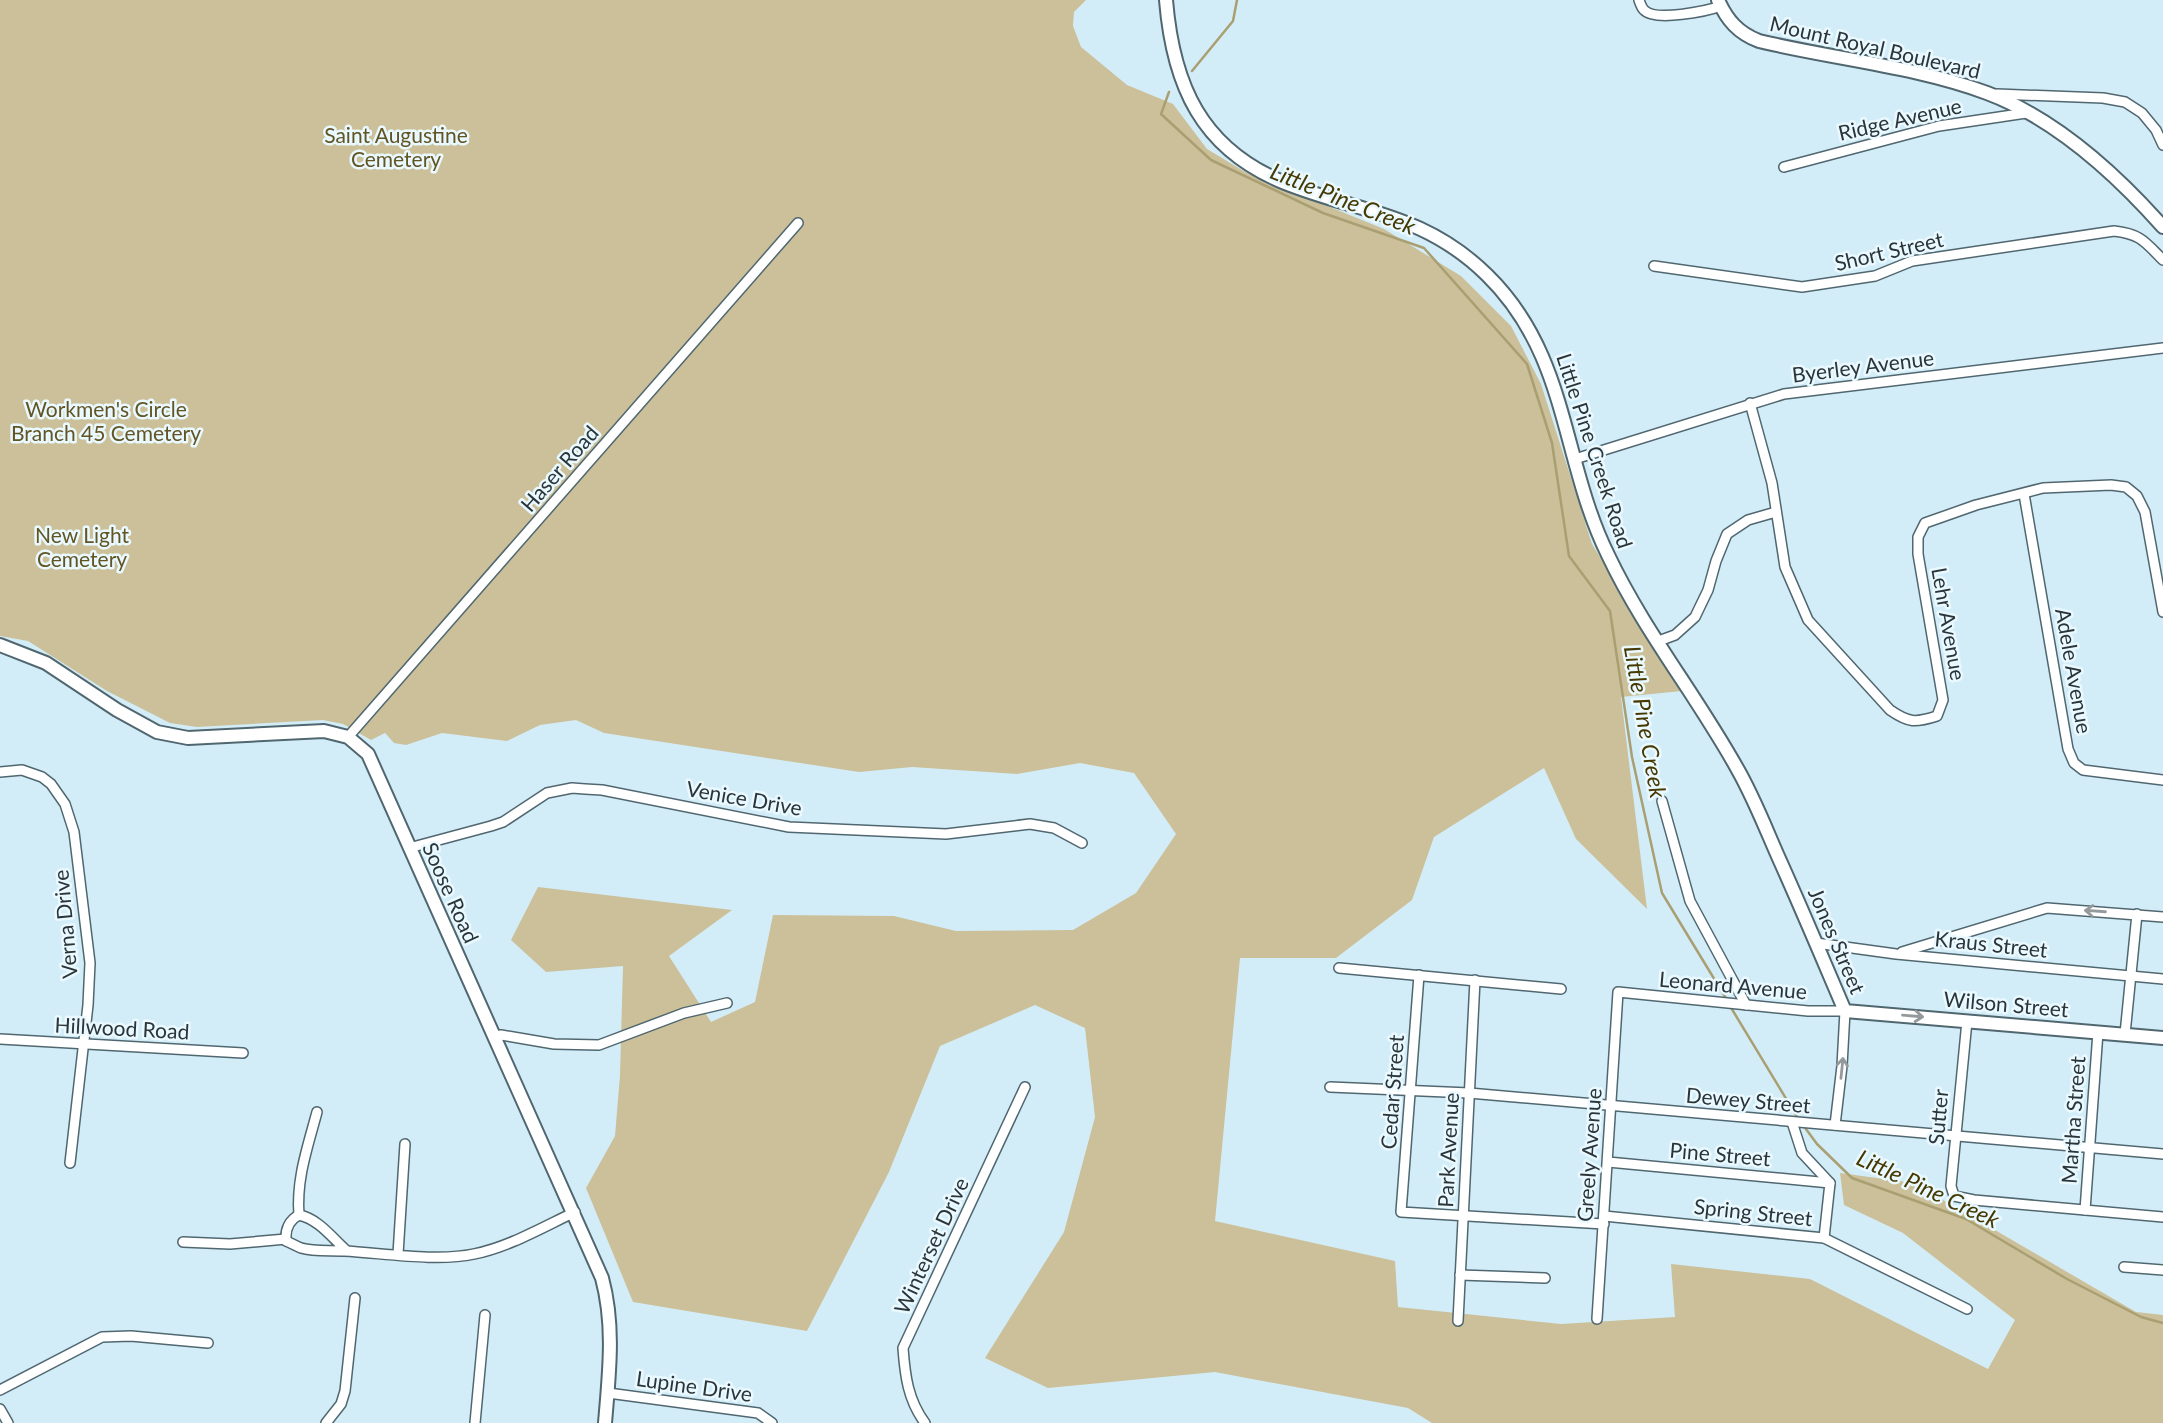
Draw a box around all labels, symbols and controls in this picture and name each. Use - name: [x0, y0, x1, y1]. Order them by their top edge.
- street label: Mount Royal Boulevard: [1767, 10, 1983, 83]
- street label: Ridge Avenue: [1836, 92, 1964, 145]
- park label: Saint Augustine Cemetery: [324, 122, 468, 171]
- water label: Little Pine Creek: [1267, 156, 1421, 240]
- street label: Short Street: [1832, 226, 1946, 275]
- street label: Byerley Avenue: [1790, 344, 1935, 387]
- street label: Little Pine Creek Road: [1552, 350, 1639, 551]
- park label: Workmen's Circle Branch 45 Cemetery: [11, 396, 201, 445]
- street label: Haser Road: [515, 420, 603, 516]
- park label: New Light Cemetery: [35, 522, 129, 571]
- street label: Lehr Avenue: [1927, 565, 1972, 682]
- street label: Adele Avenue: [2051, 606, 2098, 735]
- water label: Little Pine Creek: [1619, 644, 1673, 801]
- street label: Venice Drive: [685, 775, 804, 820]
- street label: Soose Road: [418, 838, 485, 946]
- street label: Verna Drive: [47, 869, 82, 979]
- street label: Jones Street: [1804, 884, 1871, 998]
- one-way arrow: [2084, 904, 2107, 917]
- street label: Kraus Street: [1934, 925, 2049, 962]
- street label: Leonard Avenue: [1658, 966, 1808, 1003]
- street label: Wilson Street: [1943, 986, 2070, 1021]
- one-way arrow: [1902, 1010, 1924, 1023]
- street label: Hillwood Road: [54, 1011, 190, 1044]
- street label: Cedar Street: [1375, 1033, 1408, 1150]
- street label: Martha Street: [2056, 1055, 2089, 1184]
- one-way arrow: [1835, 1057, 1848, 1080]
- street label: Dewey Street: [1685, 1082, 1812, 1117]
- street label: Greely Avenue: [1571, 1087, 1606, 1223]
- street label: Sutter: [1923, 1088, 1952, 1146]
- street label: Park Avenue: [1432, 1092, 1463, 1208]
- street label: Pine Street: [1669, 1137, 1772, 1170]
- water label: Little Pine Creek: [1853, 1143, 2005, 1234]
- street label: Winterset Drive: [888, 1173, 973, 1317]
- street label: Spring Street: [1693, 1193, 1814, 1230]
- street label: Lupine Drive: [635, 1365, 754, 1406]

